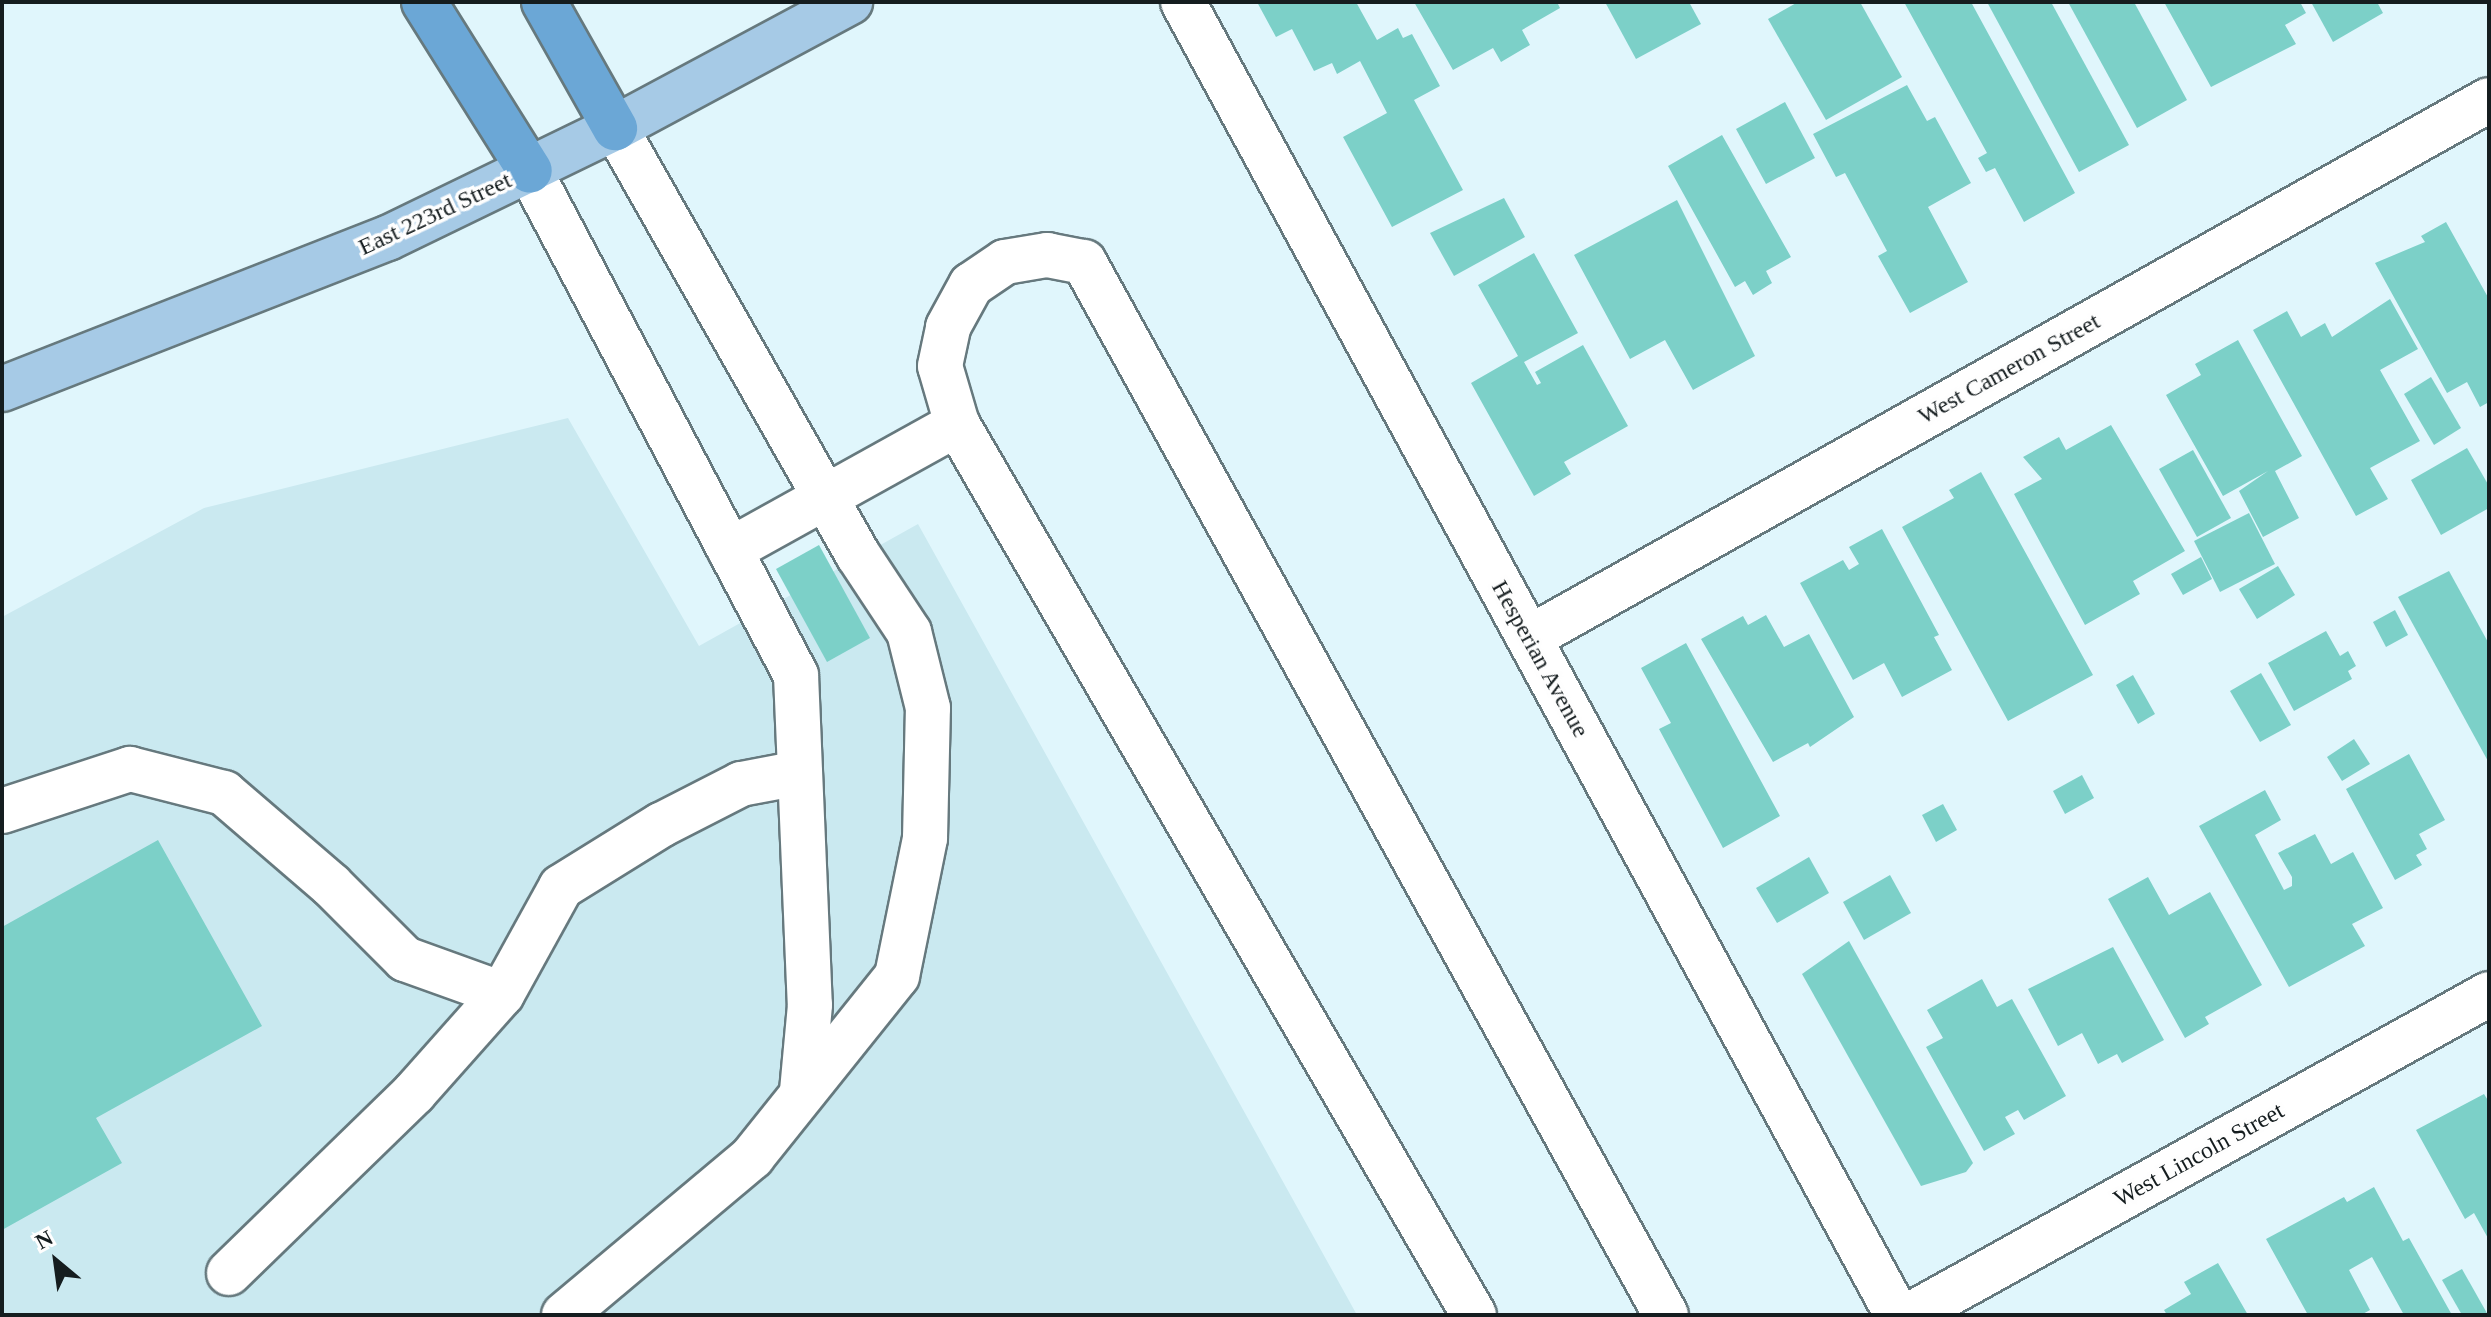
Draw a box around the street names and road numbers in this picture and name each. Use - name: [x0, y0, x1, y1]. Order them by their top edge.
- street label: East 223rd Street: [354, 166, 516, 262]
- street label: West Cameron Street: [1913, 307, 2105, 431]
- street label: Hesperian Avenue: [1485, 575, 1595, 743]
- street label: West Lincoln Street: [2109, 1096, 2289, 1214]

